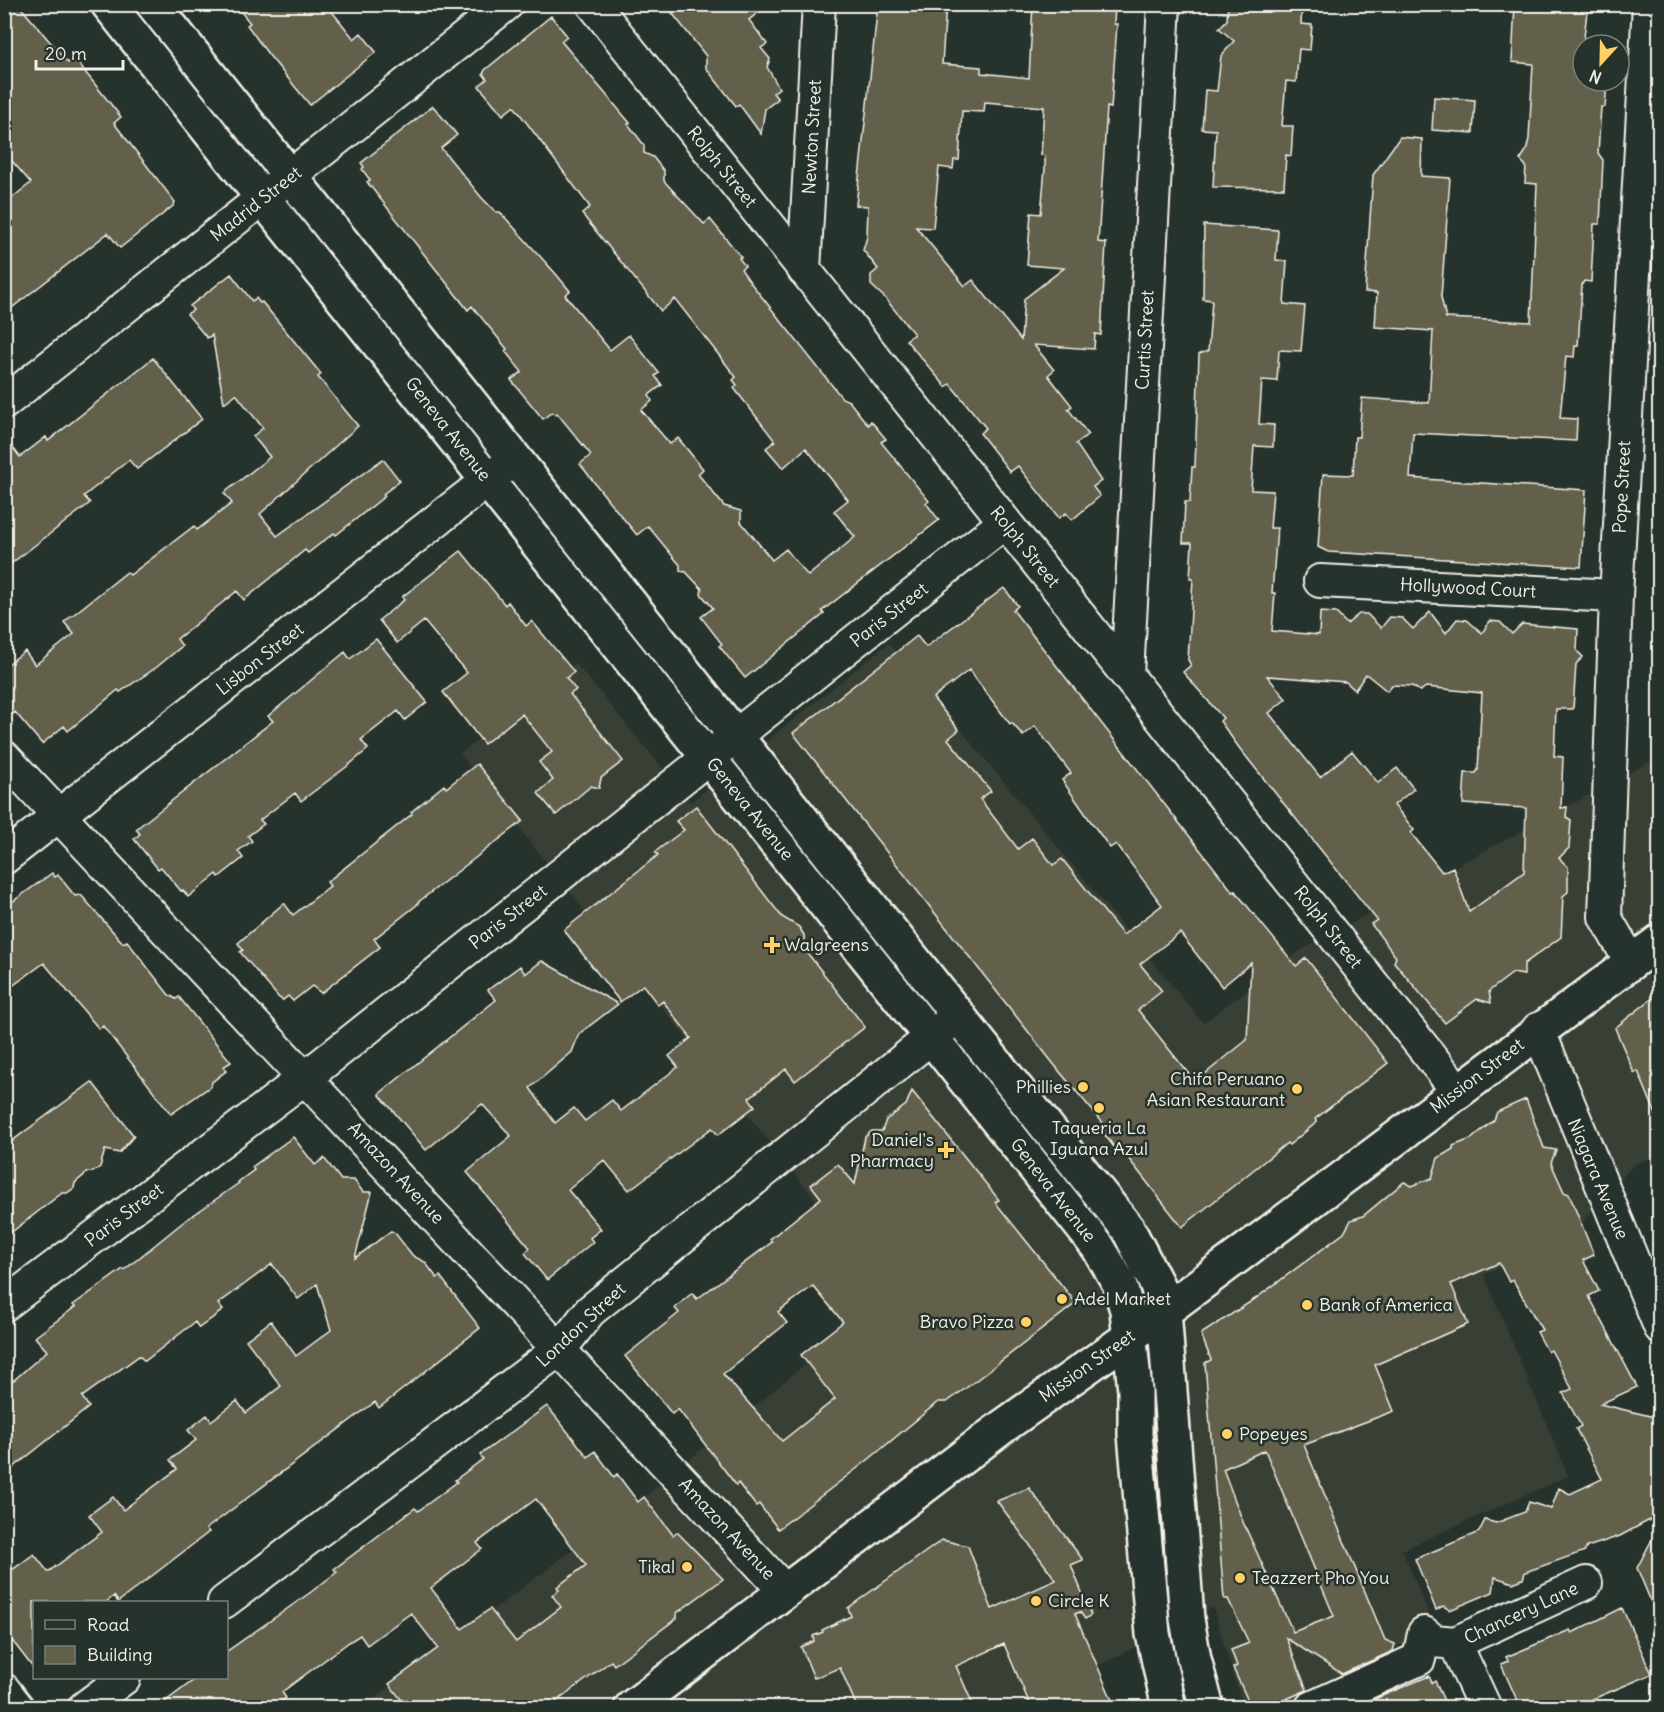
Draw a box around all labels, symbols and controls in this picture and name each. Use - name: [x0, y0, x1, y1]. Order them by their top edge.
- scale bar: [36, 33, 123, 71]
- north arrow: [1571, 33, 1631, 93]
- text: 20 m: [45, 42, 87, 65]
- text: N: [1587, 66, 1604, 88]
- street label: Newton Street: [797, 79, 826, 195]
- street label: Rolph Street: [682, 121, 762, 212]
- street label: Madrid Street: [205, 161, 306, 246]
- street label: Curtis Street: [1130, 289, 1159, 391]
- street label: Geneva Avenue: [400, 372, 496, 486]
- street label: Pope Street: [1608, 440, 1635, 534]
- street label: Rolph Street: [985, 501, 1065, 592]
- street label: Hollywood Court: [1399, 572, 1537, 603]
- street label: Paris Street: [845, 577, 932, 652]
- street label: Lisbon Street: [211, 617, 308, 700]
- street label: Geneva Avenue: [702, 752, 799, 865]
- street label: Paris Street: [464, 879, 551, 954]
- street label: Rolph Street: [1289, 881, 1368, 973]
- place label: Walgreens: [784, 933, 869, 956]
- marker: Walgreens: [765, 938, 779, 952]
- street label: Mission Street: [1425, 1033, 1528, 1118]
- place label: Chifa Peruano Asian Restaurant: [1147, 1067, 1285, 1111]
- place label: Phillies: [1016, 1075, 1071, 1098]
- marker: Phillies: [1076, 1080, 1090, 1094]
- marker: Chifa Peruano Asian Restaurant: [1290, 1082, 1304, 1096]
- marker: Taqueria La Iguana Azul: [1092, 1101, 1106, 1115]
- street label: Niagara Avenue: [1563, 1115, 1634, 1243]
- place label: Taqueria La Iguana Azul: [1050, 1116, 1148, 1160]
- street label: Amazon Avenue: [343, 1117, 450, 1228]
- place label: Daniel's Pharmacy: [850, 1128, 934, 1172]
- street label: Geneva Avenue: [1005, 1133, 1101, 1247]
- marker: Daniel's Pharmacy: [939, 1143, 953, 1157]
- street label: Paris Street: [80, 1178, 168, 1252]
- street label: London Street: [531, 1277, 630, 1372]
- place label: Adel Market: [1074, 1287, 1171, 1310]
- marker: Adel Market: [1055, 1292, 1069, 1306]
- place label: Bank of America: [1319, 1293, 1453, 1316]
- marker: Bank of America: [1300, 1298, 1314, 1312]
- place label: Bravo Pizza: [919, 1310, 1014, 1333]
- marker: Bravo Pizza: [1019, 1315, 1033, 1329]
- street label: Mission Street: [1034, 1324, 1139, 1407]
- place label: Popeyes: [1239, 1422, 1308, 1445]
- marker: Popeyes: [1220, 1427, 1234, 1441]
- street label: Amazon Avenue: [674, 1473, 781, 1584]
- place label: Tikal: [638, 1555, 675, 1578]
- marker: Tikal: [680, 1560, 694, 1574]
- place label: Teazzert Pho You: [1252, 1566, 1389, 1589]
- marker: Teazzert Pho You: [1233, 1571, 1247, 1585]
- street label: Chancery Lane: [1460, 1576, 1582, 1649]
- place label: Circle K: [1048, 1589, 1109, 1612]
- marker: Circle K: [1029, 1594, 1043, 1608]
- legend: [33, 1601, 228, 1679]
- text: Road: [87, 1613, 130, 1636]
- text: Building: [87, 1643, 152, 1666]

